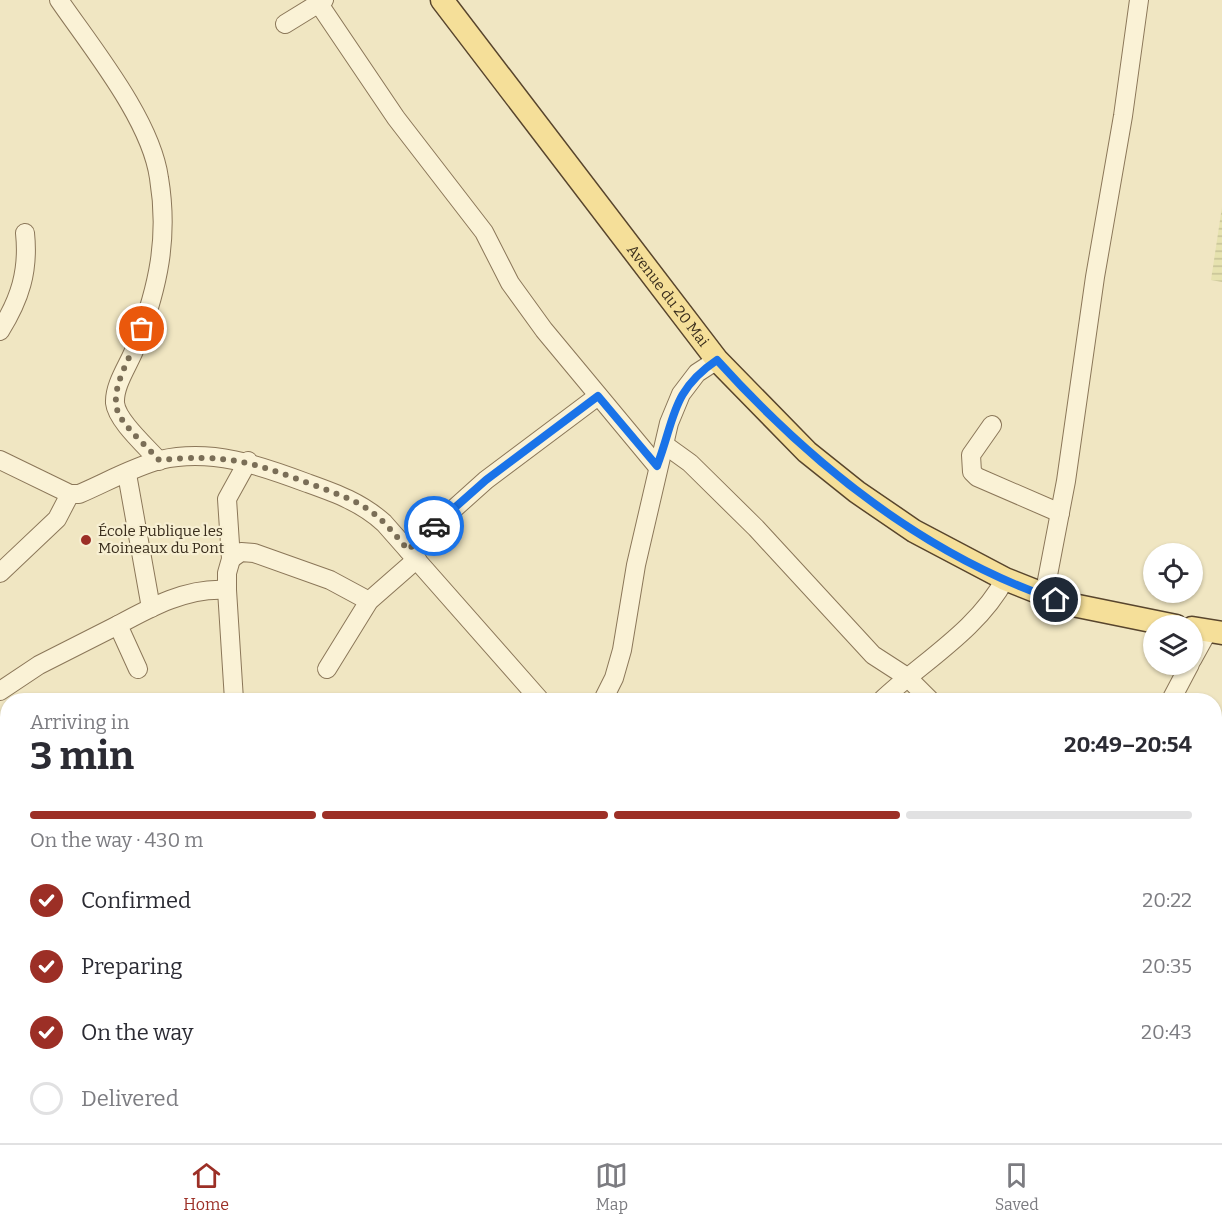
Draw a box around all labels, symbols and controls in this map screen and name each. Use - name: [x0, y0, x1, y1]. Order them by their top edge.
- street label: Avenue du 20 Mai: [623, 241, 713, 351]
- pin: [116, 303, 167, 354]
- icon: bag: [125, 312, 158, 345]
- courier: [404, 496, 464, 556]
- icon: car: [418, 510, 451, 543]
- place label: École Publique les Moineaux du Pont: [98, 522, 225, 557]
- marker: École Publique les Moineaux du Pont: [79, 533, 93, 547]
- map controls: [1143, 543, 1203, 675]
- button: locate: [1143, 543, 1203, 603]
- pin: [1030, 574, 1081, 625]
- icon: home: [1039, 583, 1072, 616]
- button: layers: [1143, 615, 1203, 675]
- text: Arriving in: [30, 710, 129, 734]
- text: 20:49–20:54: [1064, 731, 1192, 758]
- text: 3 min: [30, 733, 134, 779]
- text: On the way · 430 m: [30, 828, 203, 852]
- icon: check: [30, 884, 63, 917]
- text: Confirmed: [81, 887, 191, 914]
- text: 20:22: [1142, 888, 1192, 912]
- icon: check: [30, 950, 63, 983]
- text: Preparing: [81, 953, 183, 980]
- text: 20:35: [1142, 954, 1192, 978]
- icon: check: [30, 1016, 63, 1049]
- text: On the way: [81, 1019, 193, 1046]
- text: 20:43: [1141, 1020, 1192, 1044]
- text: Delivered: [81, 1085, 179, 1112]
- tab: Home: [183, 1159, 229, 1214]
- tab: Map: [595, 1159, 628, 1214]
- tab: Saved: [995, 1159, 1039, 1214]

